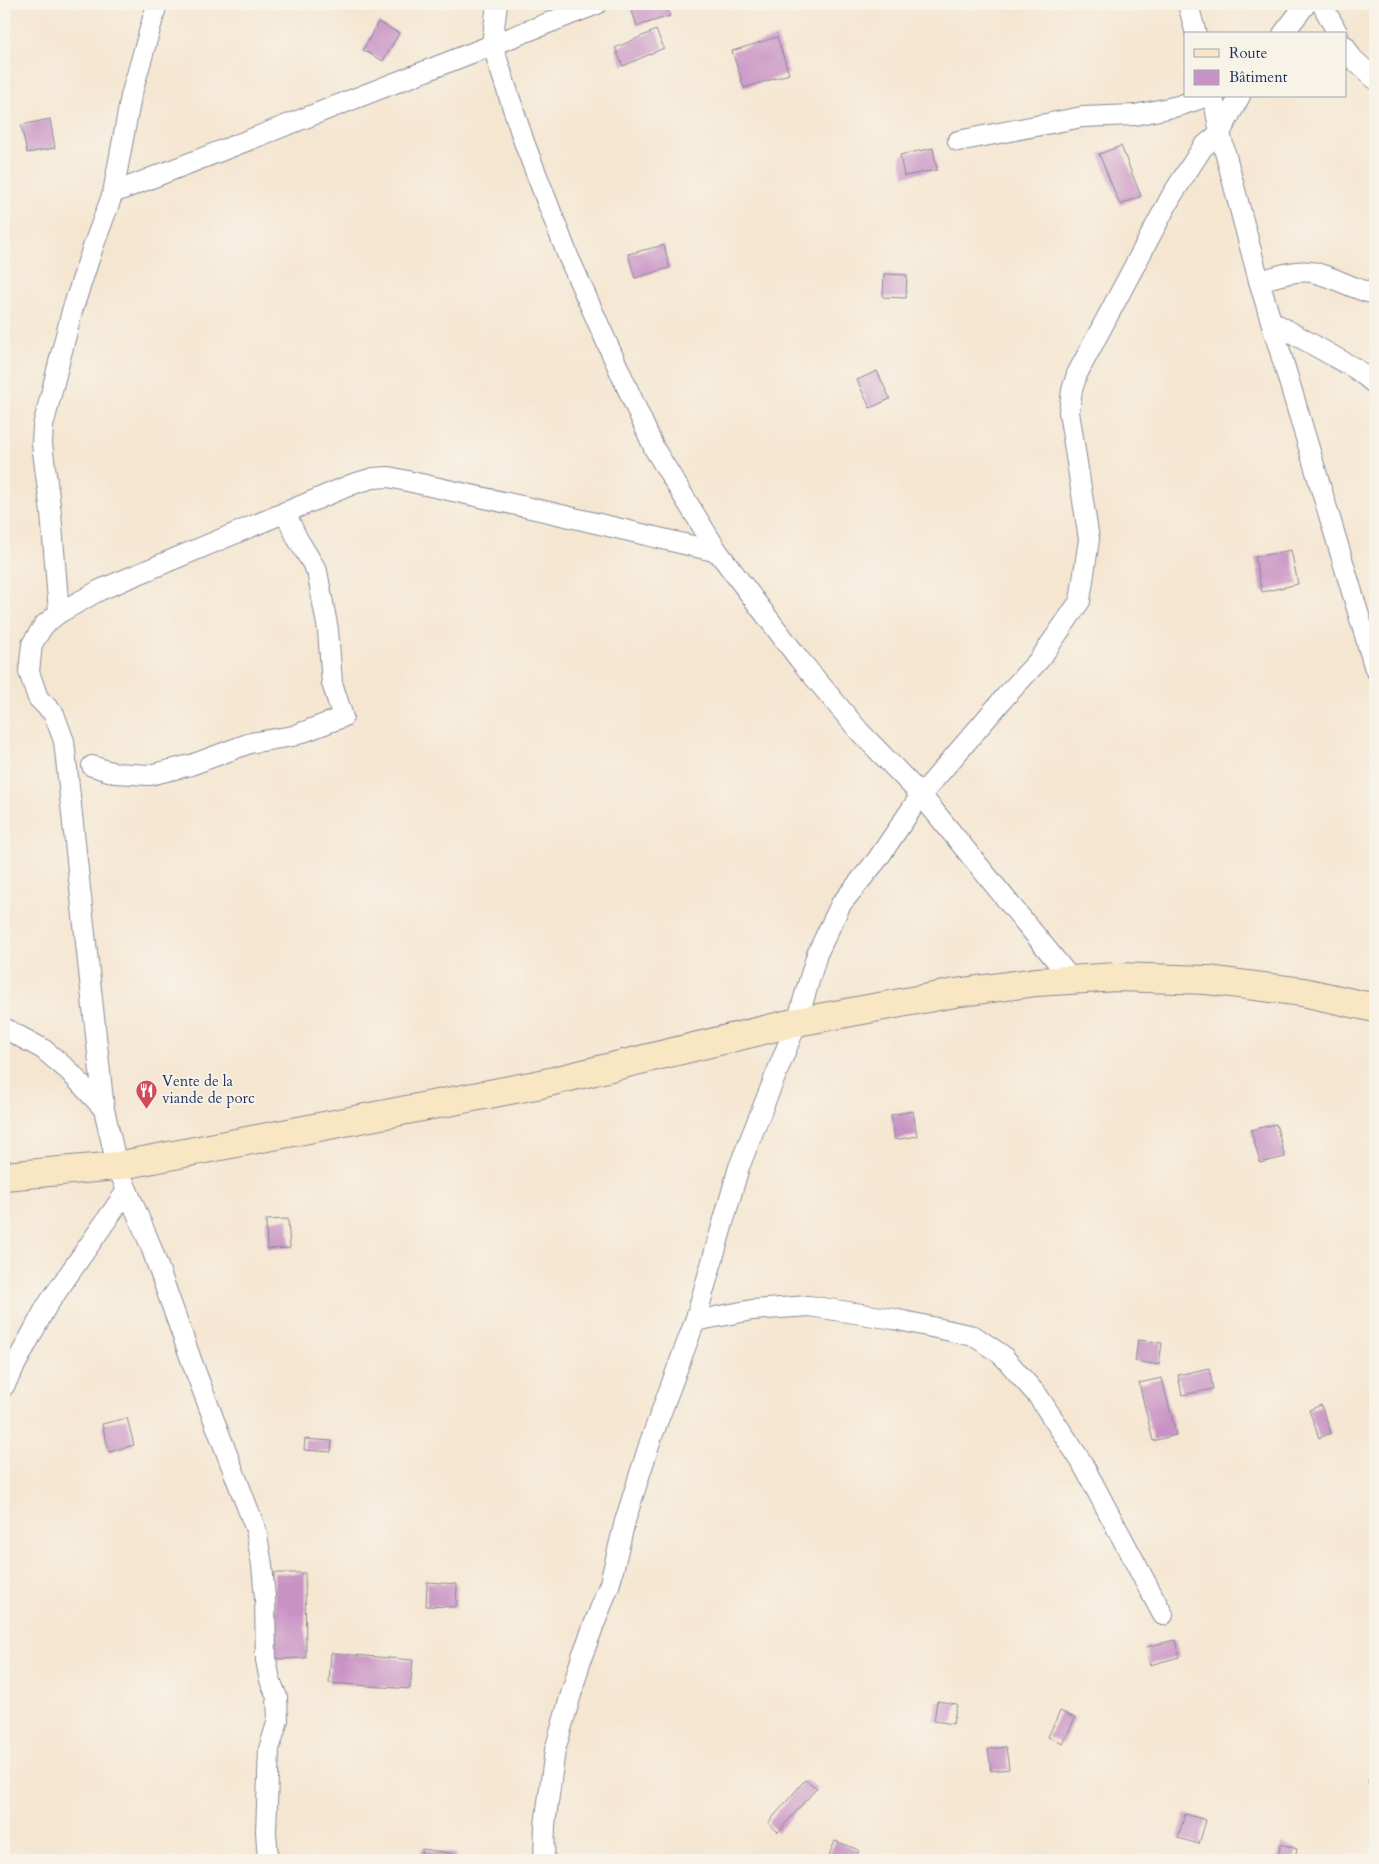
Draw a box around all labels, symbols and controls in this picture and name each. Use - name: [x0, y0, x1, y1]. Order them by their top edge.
- legend: [1184, 32, 1346, 98]
- text: Route: [1229, 43, 1267, 63]
- text: Bâtiment: [1229, 67, 1288, 87]
- place label: Vente de la viande de porc: [162, 1071, 255, 1108]
- restaurant icon: Vente de la viande de porc: [134, 1078, 158, 1109]

